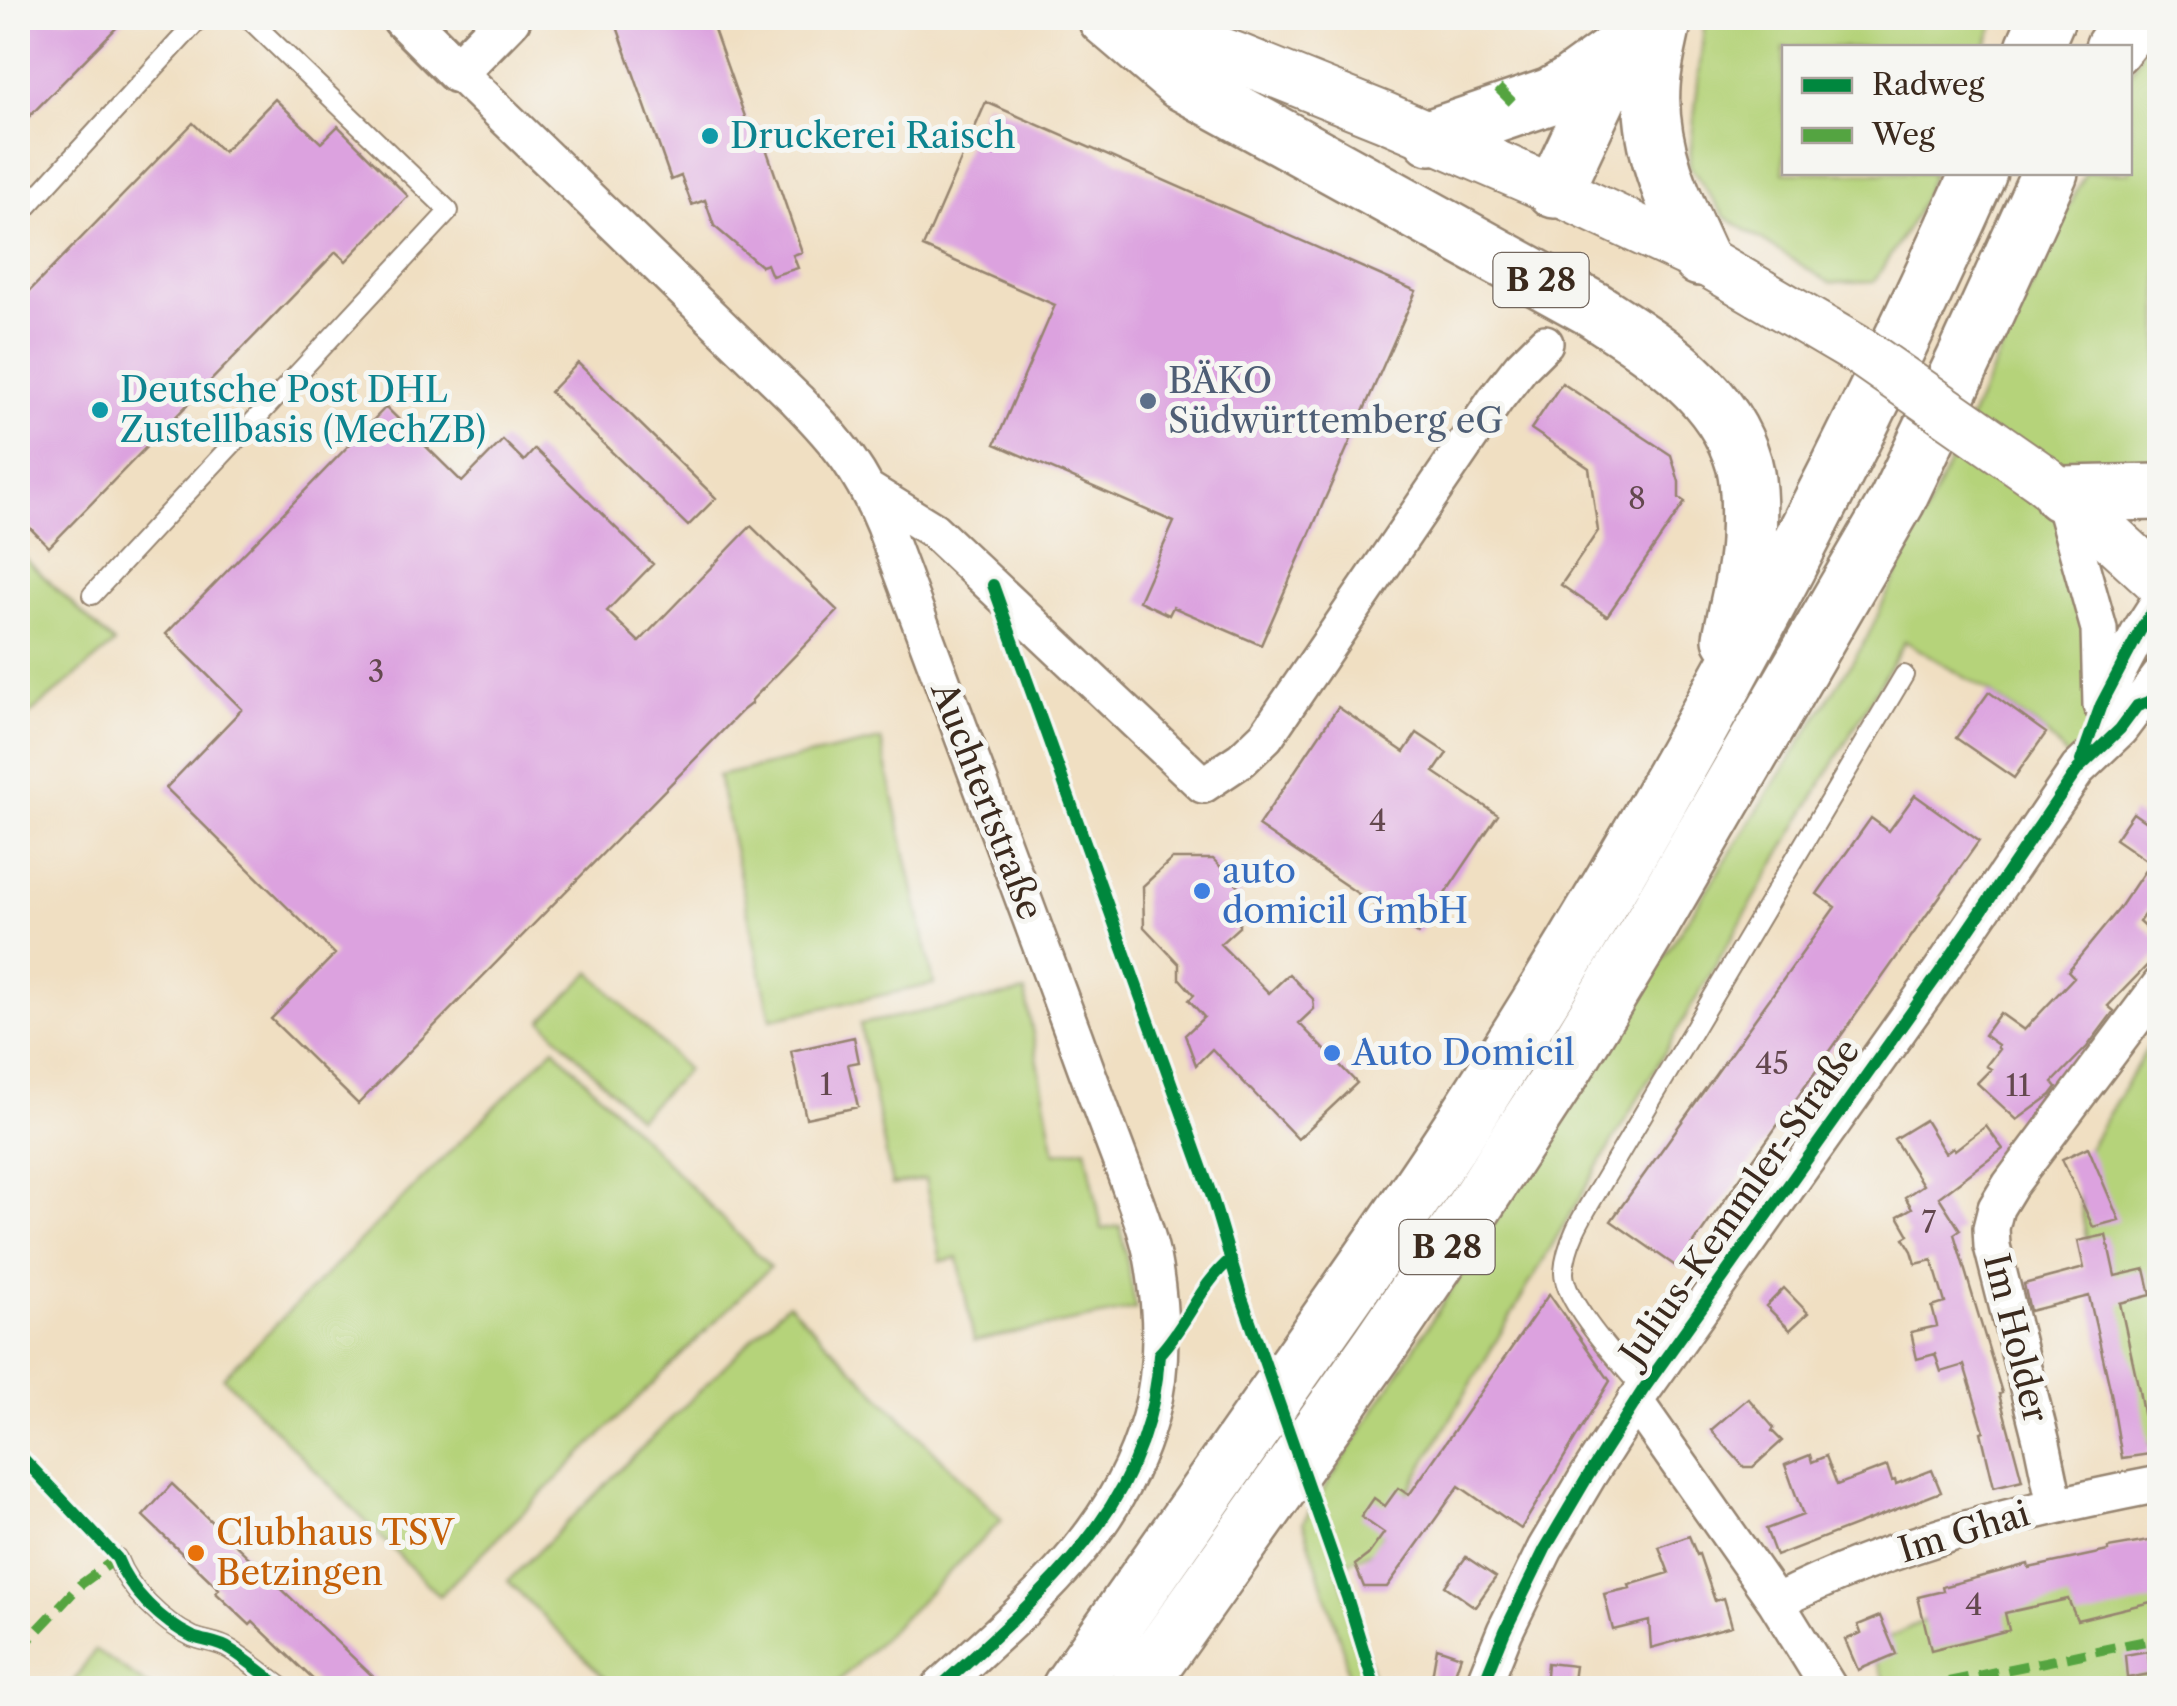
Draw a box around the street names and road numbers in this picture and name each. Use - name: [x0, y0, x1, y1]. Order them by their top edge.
- road number: B 28: [1494, 253, 1588, 307]
- street label: Auchtertstraße: [922, 675, 1052, 926]
- street label: Julius-Kemmler-Straße: [1608, 1030, 1868, 1377]
- road number: B 28: [1400, 1220, 1494, 1274]
- street label: Im Holder: [1975, 1249, 2058, 1427]
- street label: Im Ghai: [1893, 1491, 2034, 1572]

